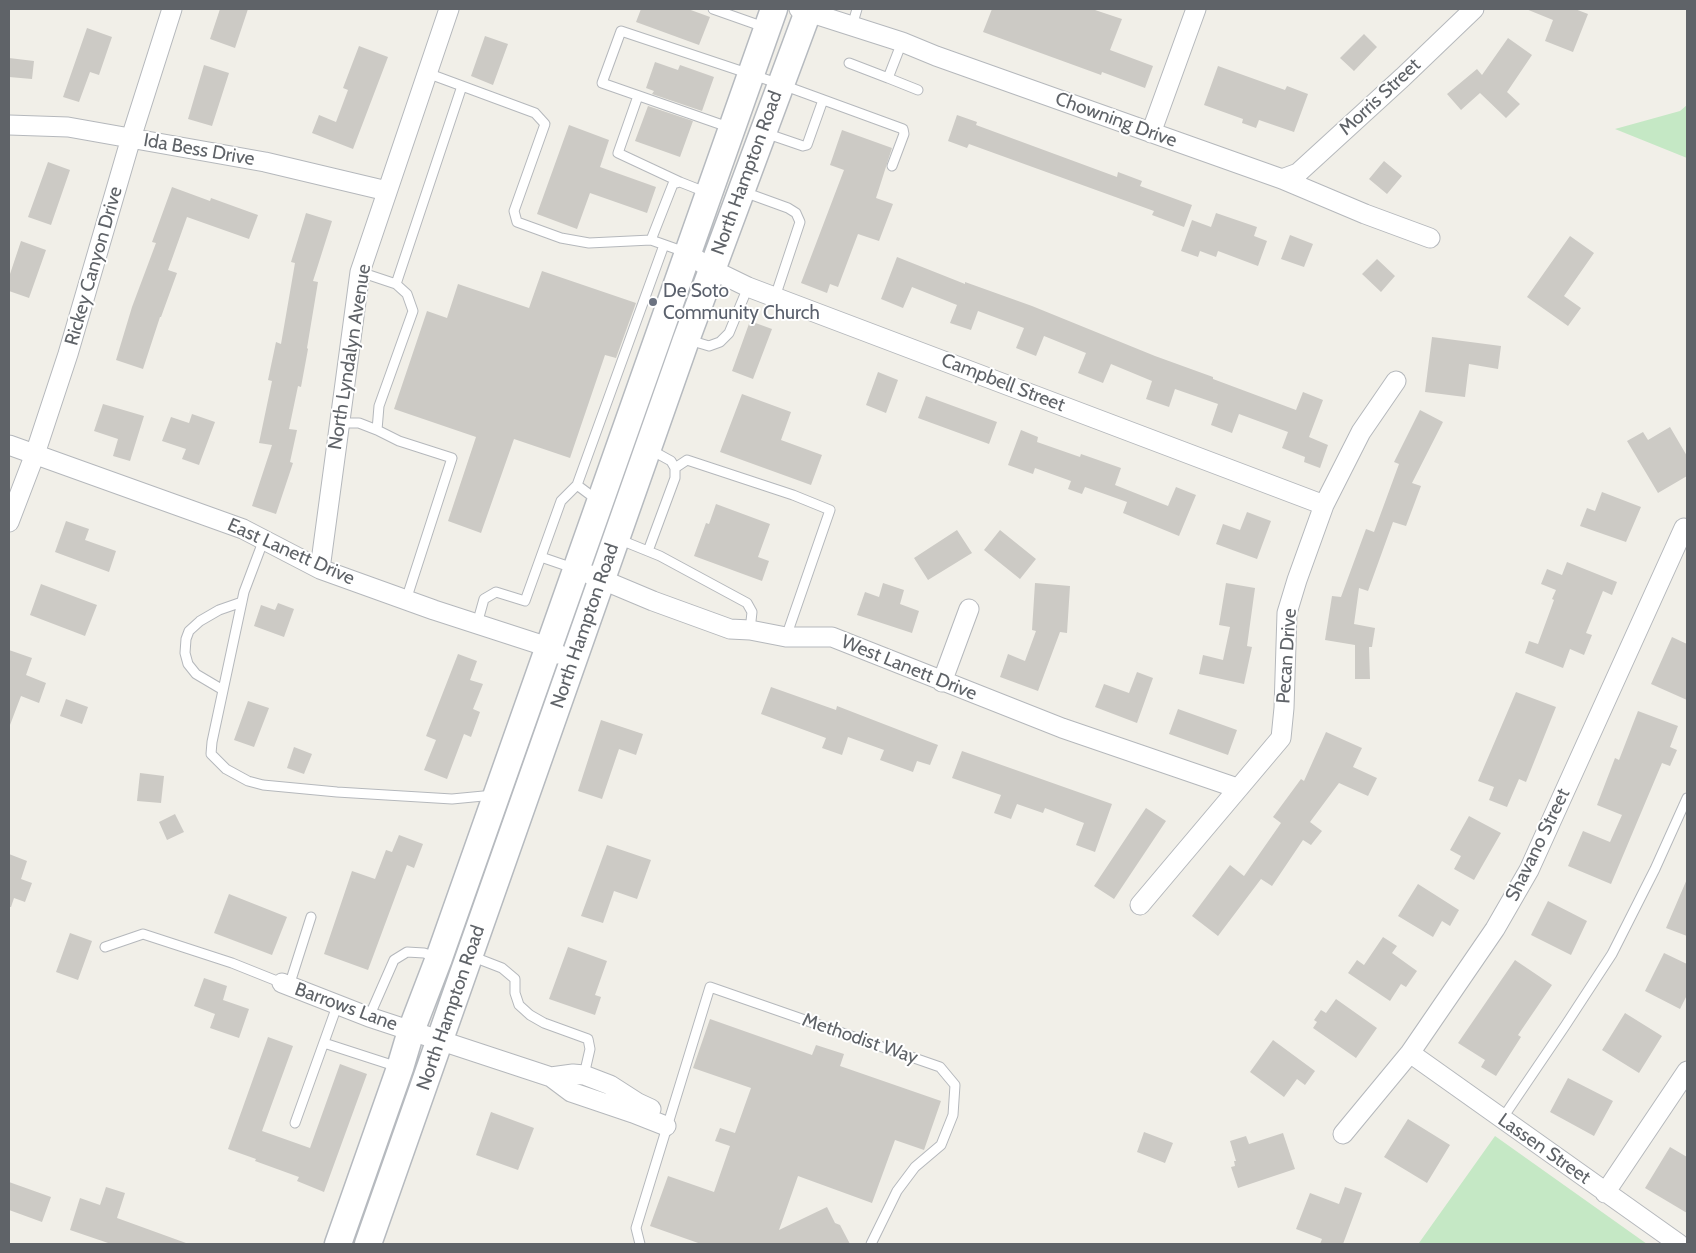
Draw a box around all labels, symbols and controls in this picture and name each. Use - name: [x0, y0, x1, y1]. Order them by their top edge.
- street label: Morris Street: [1335, 54, 1425, 140]
- street label: Chowning Drive: [1052, 87, 1180, 153]
- street label: North Hampton Road: [707, 88, 787, 258]
- street label: Ida Bess Drive: [142, 129, 256, 171]
- street label: Rickey Canyon Drive: [60, 184, 128, 348]
- street label: North Lyndalyn Avenue: [324, 263, 376, 451]
- place label: De Soto Community Church: [663, 280, 820, 324]
- marker: De Soto Community Church: [647, 296, 659, 308]
- street label: Campbell Street: [938, 349, 1068, 417]
- street label: East Lanett Drive: [224, 514, 358, 590]
- street label: North Hampton Road: [546, 541, 624, 711]
- street label: Pecan Drive: [1272, 608, 1302, 704]
- street label: West Lanett Drive: [838, 630, 980, 706]
- street label: Shavano Street: [1501, 785, 1575, 905]
- street label: North Hampton Road: [412, 923, 490, 1093]
- street label: Barrows Lane: [292, 978, 400, 1036]
- street label: Methodist Way: [799, 1009, 921, 1069]
- street label: Lassen Street: [1493, 1109, 1595, 1189]

